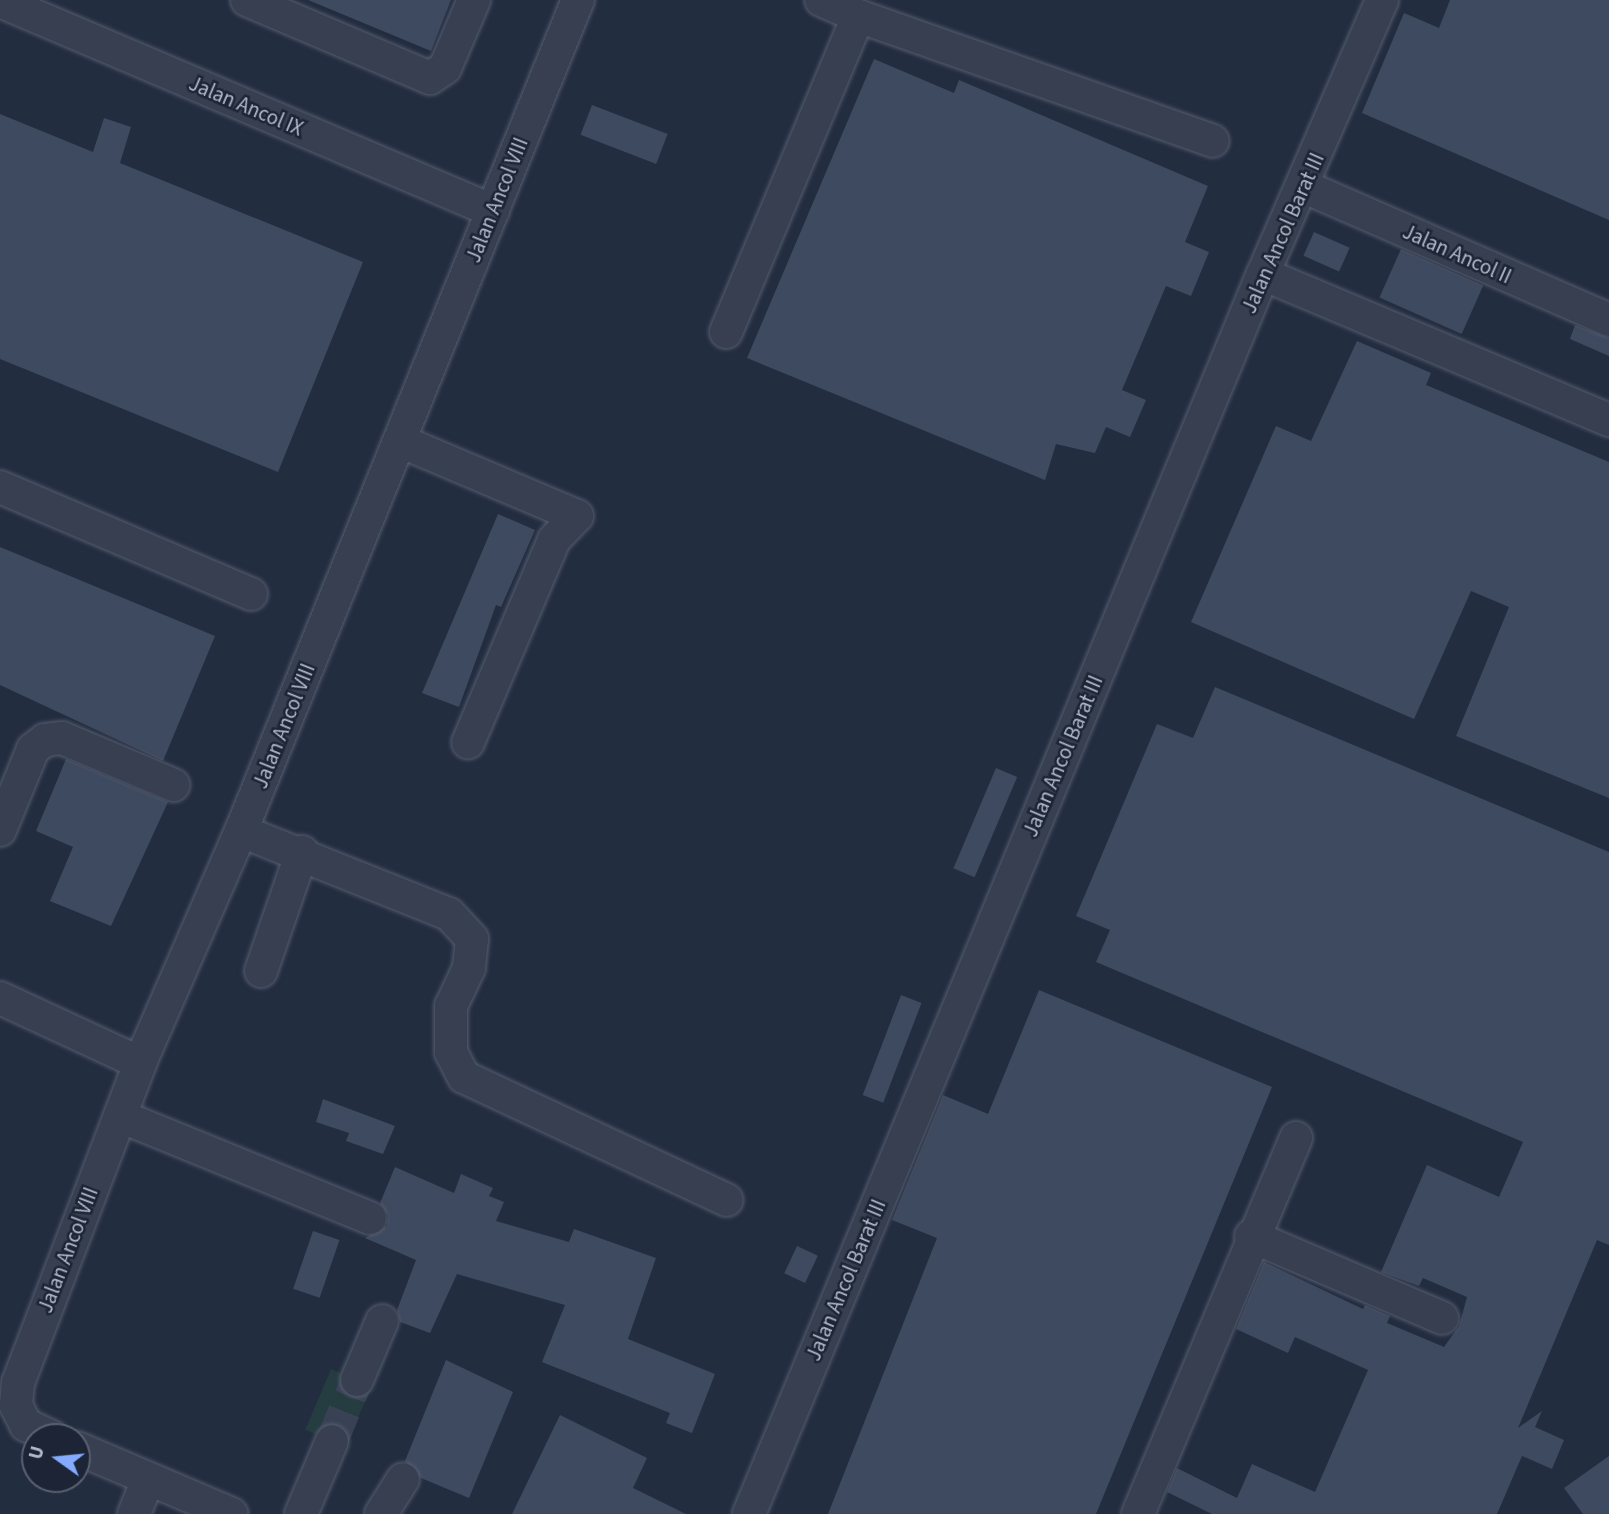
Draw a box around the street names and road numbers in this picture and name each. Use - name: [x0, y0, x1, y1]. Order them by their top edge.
- street label: Jalan Ancol IX: [185, 71, 307, 141]
- street label: Jalan Ancol VIII: [460, 134, 534, 266]
- street label: Jalan Ancol Barat III: [1236, 149, 1330, 317]
- street label: Jalan Ancol II: [1399, 219, 1515, 289]
- street label: Jalan Ancol VIII: [247, 660, 321, 792]
- street label: Jalan Ancol Barat III: [1018, 671, 1108, 841]
- street label: Jalan Ancol VIII: [32, 1184, 104, 1316]
- street label: Jalan Ancol Barat III: [801, 1195, 891, 1365]

